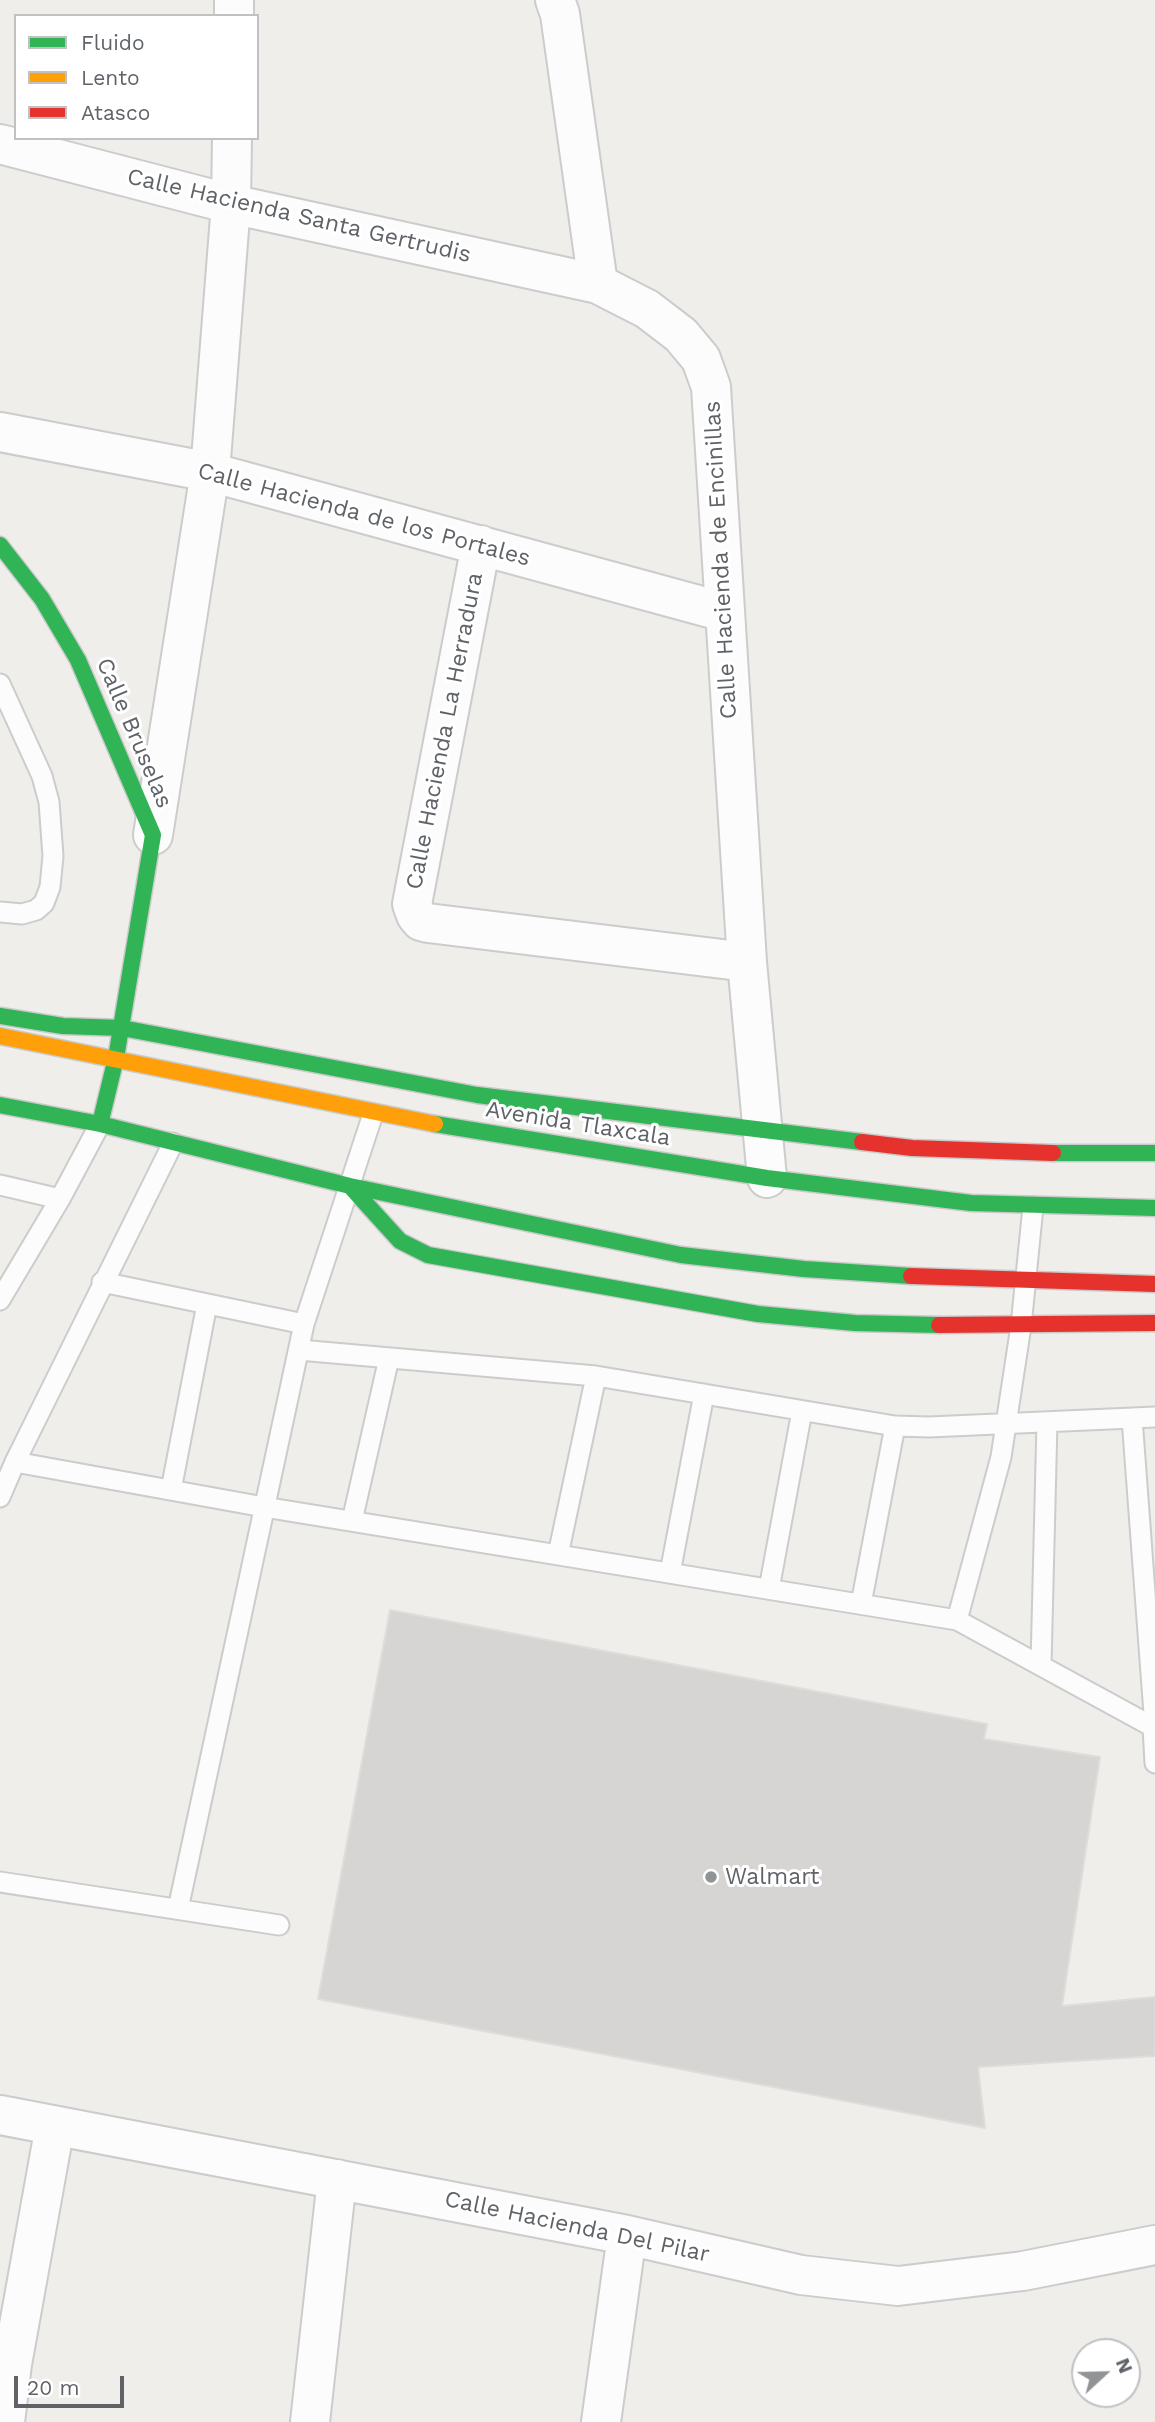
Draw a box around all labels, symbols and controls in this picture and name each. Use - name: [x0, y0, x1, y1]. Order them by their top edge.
- legend: [14, 14, 259, 140]
- text: Fluido: [81, 30, 145, 55]
- text: Lento: [81, 65, 140, 90]
- text: Atasco: [81, 100, 150, 125]
- street label: Calle Hacienda Santa Gertrudis: [124, 163, 474, 269]
- street label: Calle Hacienda de Encinillas: [699, 400, 743, 720]
- street label: Calle Hacienda de los Portales: [195, 457, 533, 573]
- street label: Calle Hacienda La Herradura: [401, 570, 489, 892]
- street label: Calle Bruselas: [90, 654, 178, 812]
- street label: Avenida Tlaxcala: [484, 1096, 672, 1152]
- place label: Walmart: [725, 1863, 820, 1891]
- marker: Walmart: [703, 1869, 719, 1885]
- street label: Calle Hacienda Del Pilar: [442, 2185, 712, 2269]
- north arrow: [1071, 2338, 1141, 2408]
- text: N: [1111, 2355, 1137, 2377]
- scale bar: [18, 2362, 128, 2406]
- text: 20 m: [27, 2375, 79, 2400]

